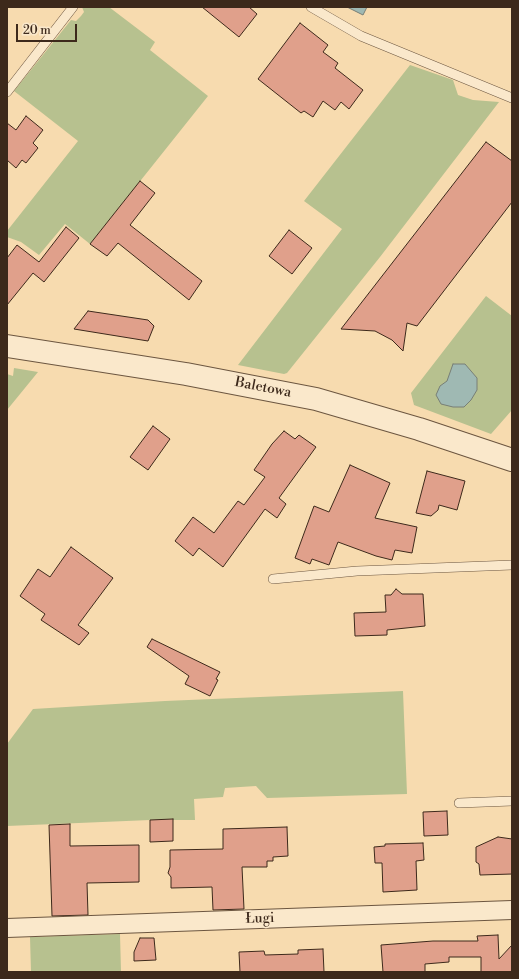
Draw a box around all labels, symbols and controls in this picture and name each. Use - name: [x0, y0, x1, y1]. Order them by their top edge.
- scale bar: [18, 16, 79, 42]
- text: 20 m: [23, 23, 51, 38]
- street label: Baletowa: [233, 374, 293, 402]
- street label: Ługi: [245, 910, 275, 928]

